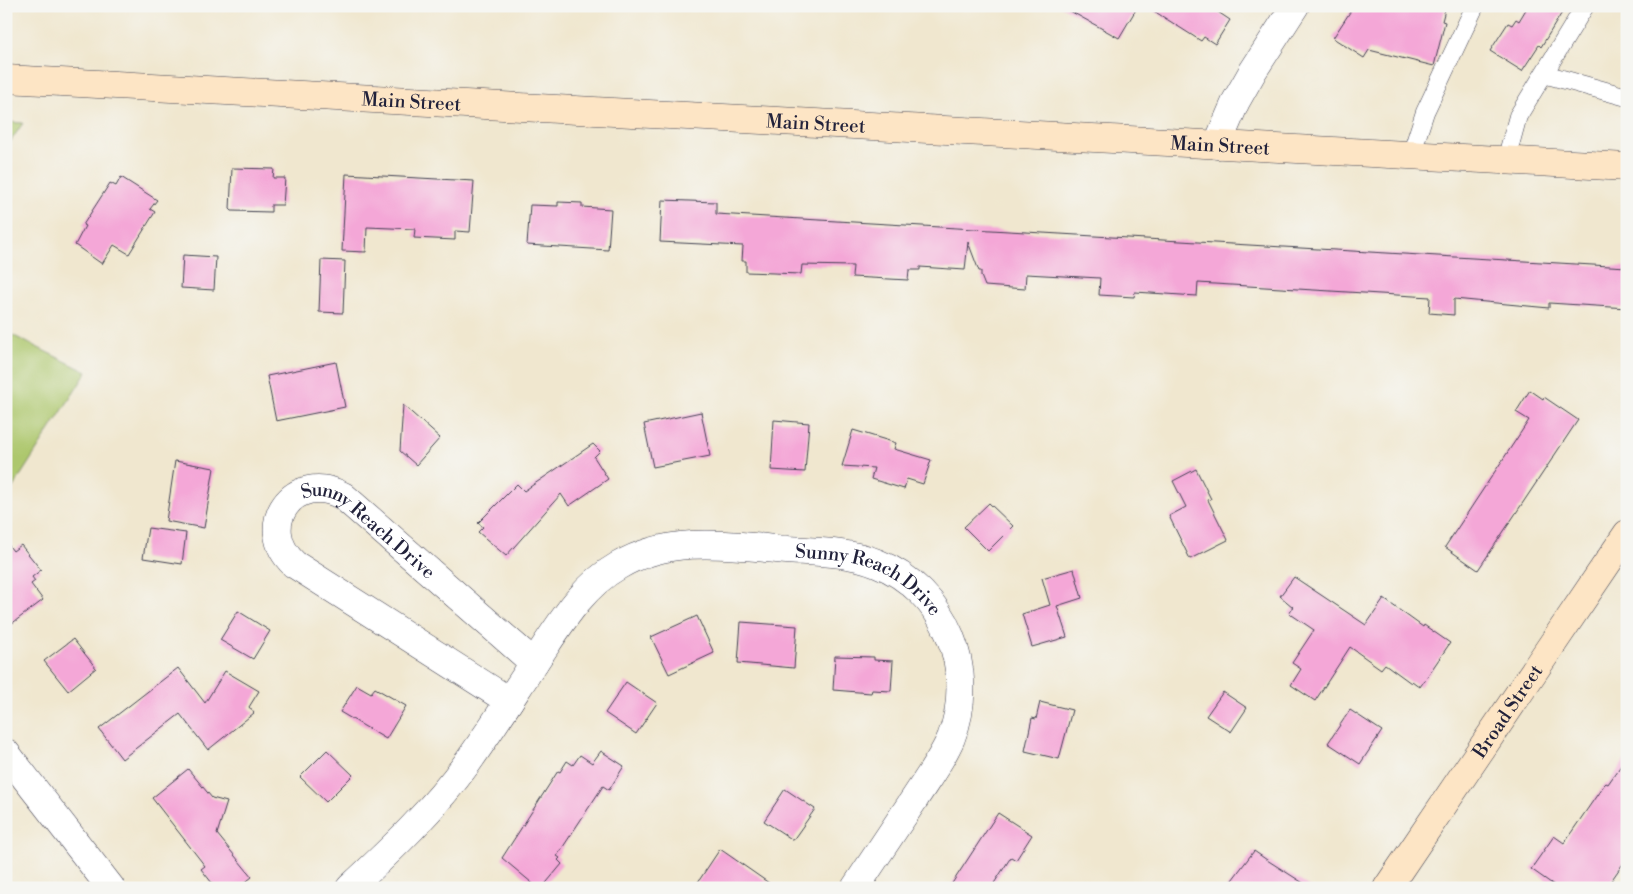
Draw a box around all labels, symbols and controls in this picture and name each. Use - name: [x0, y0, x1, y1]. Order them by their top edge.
- street label: Main Street: [361, 87, 462, 117]
- street label: Main Street: [765, 109, 866, 139]
- street label: Main Street: [1170, 131, 1271, 161]
- street label: Sunny Reach Drive: [298, 478, 440, 584]
- street label: Sunny Reach Drive: [794, 540, 947, 620]
- street label: Broad Street: [1467, 660, 1548, 764]

